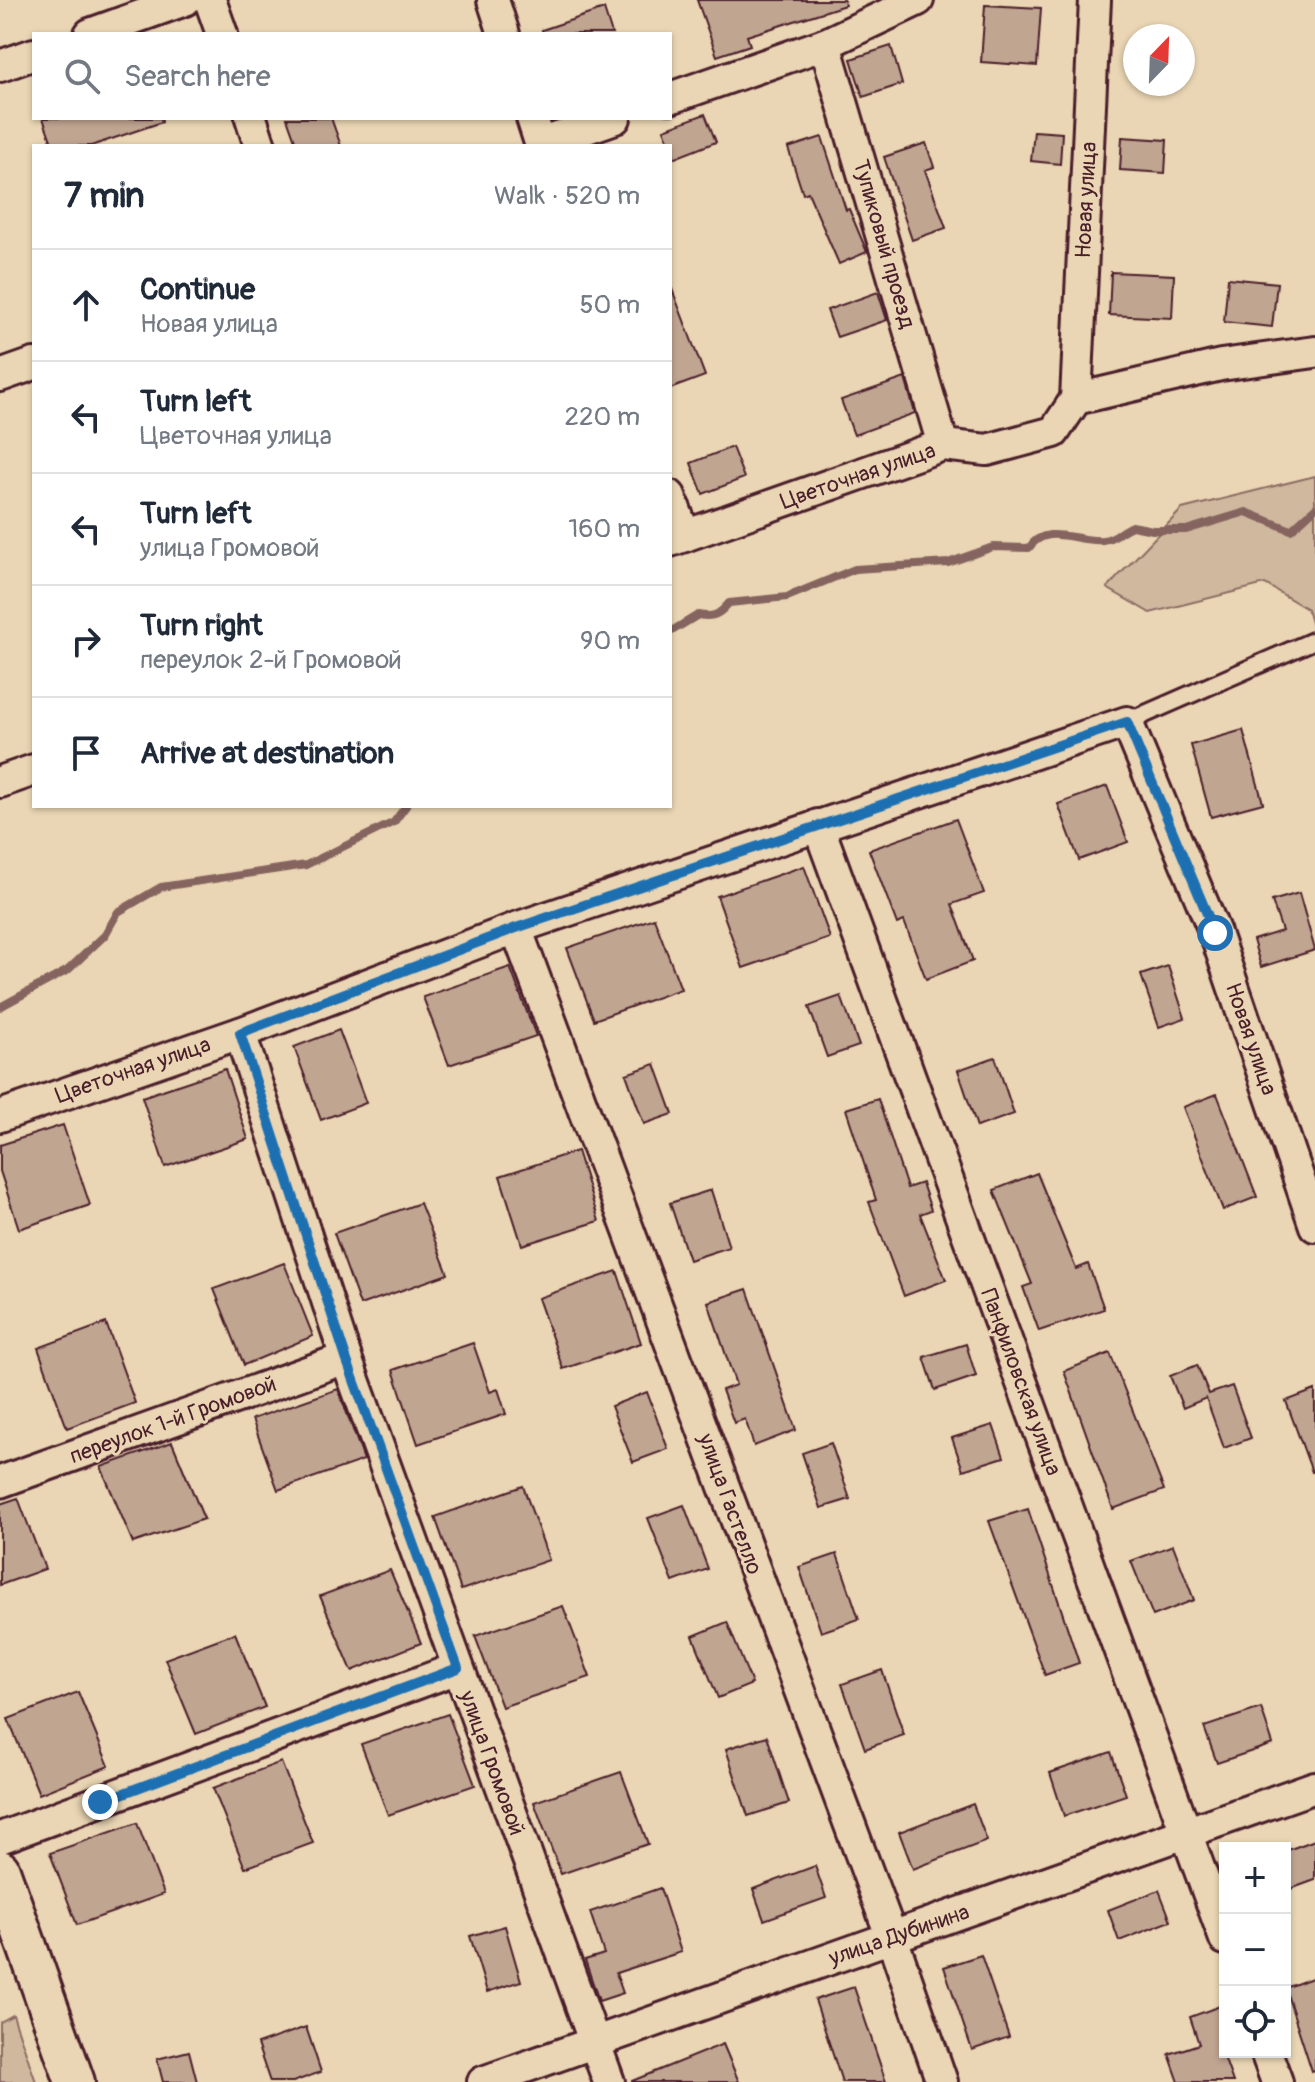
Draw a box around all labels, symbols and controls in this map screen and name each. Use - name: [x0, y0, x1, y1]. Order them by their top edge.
- north arrow: [1123, 24, 1195, 96]
- search box: [32, 32, 672, 120]
- icon: search: [60, 54, 104, 98]
- text: Search here: [124, 58, 271, 95]
- street label: Новая улица: [1069, 141, 1103, 259]
- street label: Тупиковый проезд: [847, 156, 921, 332]
- text: 7 min: [64, 175, 145, 218]
- text: Walk · 520 m: [494, 180, 640, 212]
- text: Continue: [140, 271, 255, 308]
- icon: ahead: [64, 283, 108, 327]
- text: 50 m: [579, 289, 640, 321]
- text: Новая улица: [140, 308, 278, 340]
- text: Turn left: [140, 383, 251, 420]
- icon: left: [64, 395, 108, 439]
- text: 220 m: [564, 401, 640, 433]
- text: Цветочная улица: [140, 420, 332, 452]
- street label: Цветочная улица: [777, 436, 939, 516]
- text: Turn left: [140, 495, 251, 532]
- icon: left: [64, 507, 108, 551]
- text: 160 m: [568, 513, 640, 545]
- text: улица Громовой: [140, 532, 319, 564]
- text: Turn right: [140, 607, 263, 644]
- icon: right: [64, 619, 108, 663]
- text: 90 m: [580, 625, 640, 657]
- text: переулок 2-й Громовой: [140, 644, 402, 676]
- icon: arrive: [64, 731, 108, 775]
- text: Arrive at destination: [140, 735, 394, 772]
- route start: [1197, 915, 1233, 951]
- street label: Новая улица: [1219, 979, 1283, 1099]
- street label: Цветочная улица: [52, 1030, 214, 1110]
- street label: Панфиловская улица: [974, 1285, 1068, 1479]
- street label: переулок 1-й Громовой: [66, 1370, 280, 1470]
- street label: улица Гастелло: [691, 1429, 769, 1578]
- street label: улица Громовой: [453, 1686, 531, 1839]
- route end: [82, 1784, 118, 1820]
- map controls: [1219, 1842, 1291, 2058]
- button: +: [1219, 1842, 1291, 1914]
- street label: улица Дубинина: [824, 1898, 973, 1972]
- button: −: [1219, 1914, 1291, 1986]
- button: locate: [1219, 1986, 1291, 2058]

